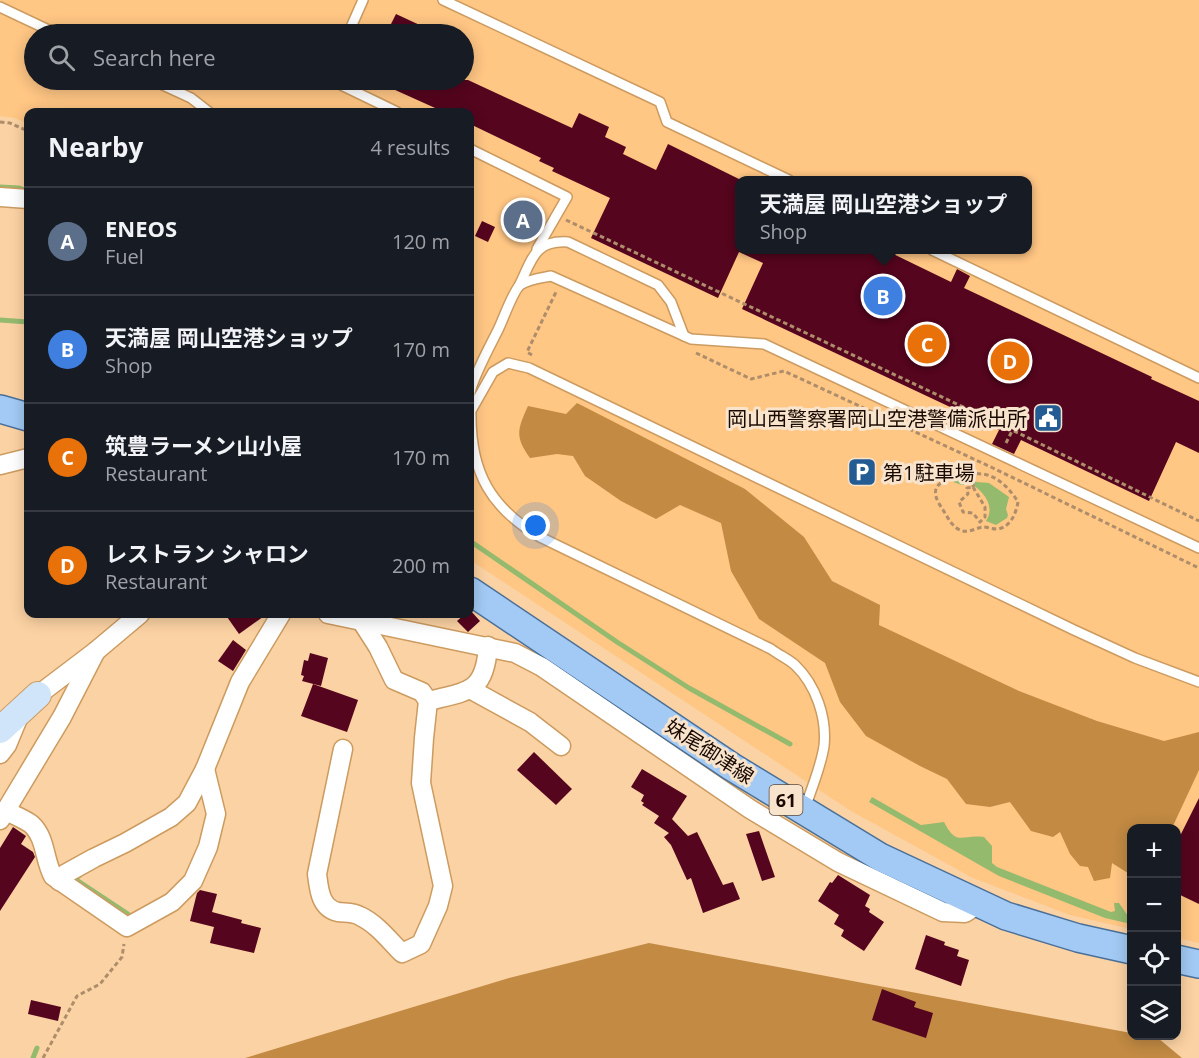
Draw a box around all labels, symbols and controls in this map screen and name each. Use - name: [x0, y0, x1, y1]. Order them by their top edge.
- search box: [24, 24, 474, 90]
- icon: search: [45, 41, 78, 74]
- text: Search here: [93, 42, 216, 72]
- text: Nearby: [48, 129, 143, 165]
- text: 4 results: [370, 134, 450, 161]
- popup: [735, 176, 1032, 254]
- text: 天満屋 岡山空港ショップ: [760, 188, 1007, 218]
- pin: A: [504, 198, 542, 242]
- text: ENEOS: [105, 213, 177, 243]
- text: Shop: [760, 218, 807, 245]
- text: A: [61, 228, 74, 255]
- text: 120 m: [392, 228, 450, 255]
- text: Fuel: [105, 243, 144, 270]
- pin: B: [864, 274, 902, 318]
- text: 天満屋 岡山空港ショップ: [105, 322, 353, 352]
- pin: C: [908, 322, 946, 366]
- text: B: [61, 336, 74, 363]
- text: 170 m: [392, 336, 450, 363]
- pin: D: [990, 338, 1030, 384]
- text: Shop: [105, 352, 153, 379]
- public building icon: 岡山西警察署岡山空港警備派出所: [1032, 402, 1064, 434]
- place label: 岡山西警察署岡山空港警備派出所: [727, 405, 1027, 432]
- text: 筑豊ラーメン山小屋: [105, 430, 302, 460]
- text: C: [61, 444, 74, 471]
- text: 170 m: [392, 444, 450, 471]
- parking icon: 第1駐車場: [846, 456, 878, 488]
- place label: 第1駐車場: [883, 459, 974, 486]
- text: Restaurant: [105, 460, 207, 487]
- your location: [521, 511, 550, 540]
- text: レストラン シャロン: [105, 538, 309, 568]
- text: D: [60, 552, 75, 579]
- text: 200 m: [392, 552, 450, 579]
- text: Restaurant: [105, 568, 207, 595]
- street label: 妹尾御津線: [661, 712, 759, 790]
- road number: 61: [770, 785, 802, 815]
- map controls: [1127, 824, 1181, 1040]
- button: +: [1127, 824, 1181, 878]
- button: −: [1127, 878, 1181, 932]
- button: locate: [1127, 932, 1181, 986]
- button: layers: [1127, 986, 1181, 1040]

